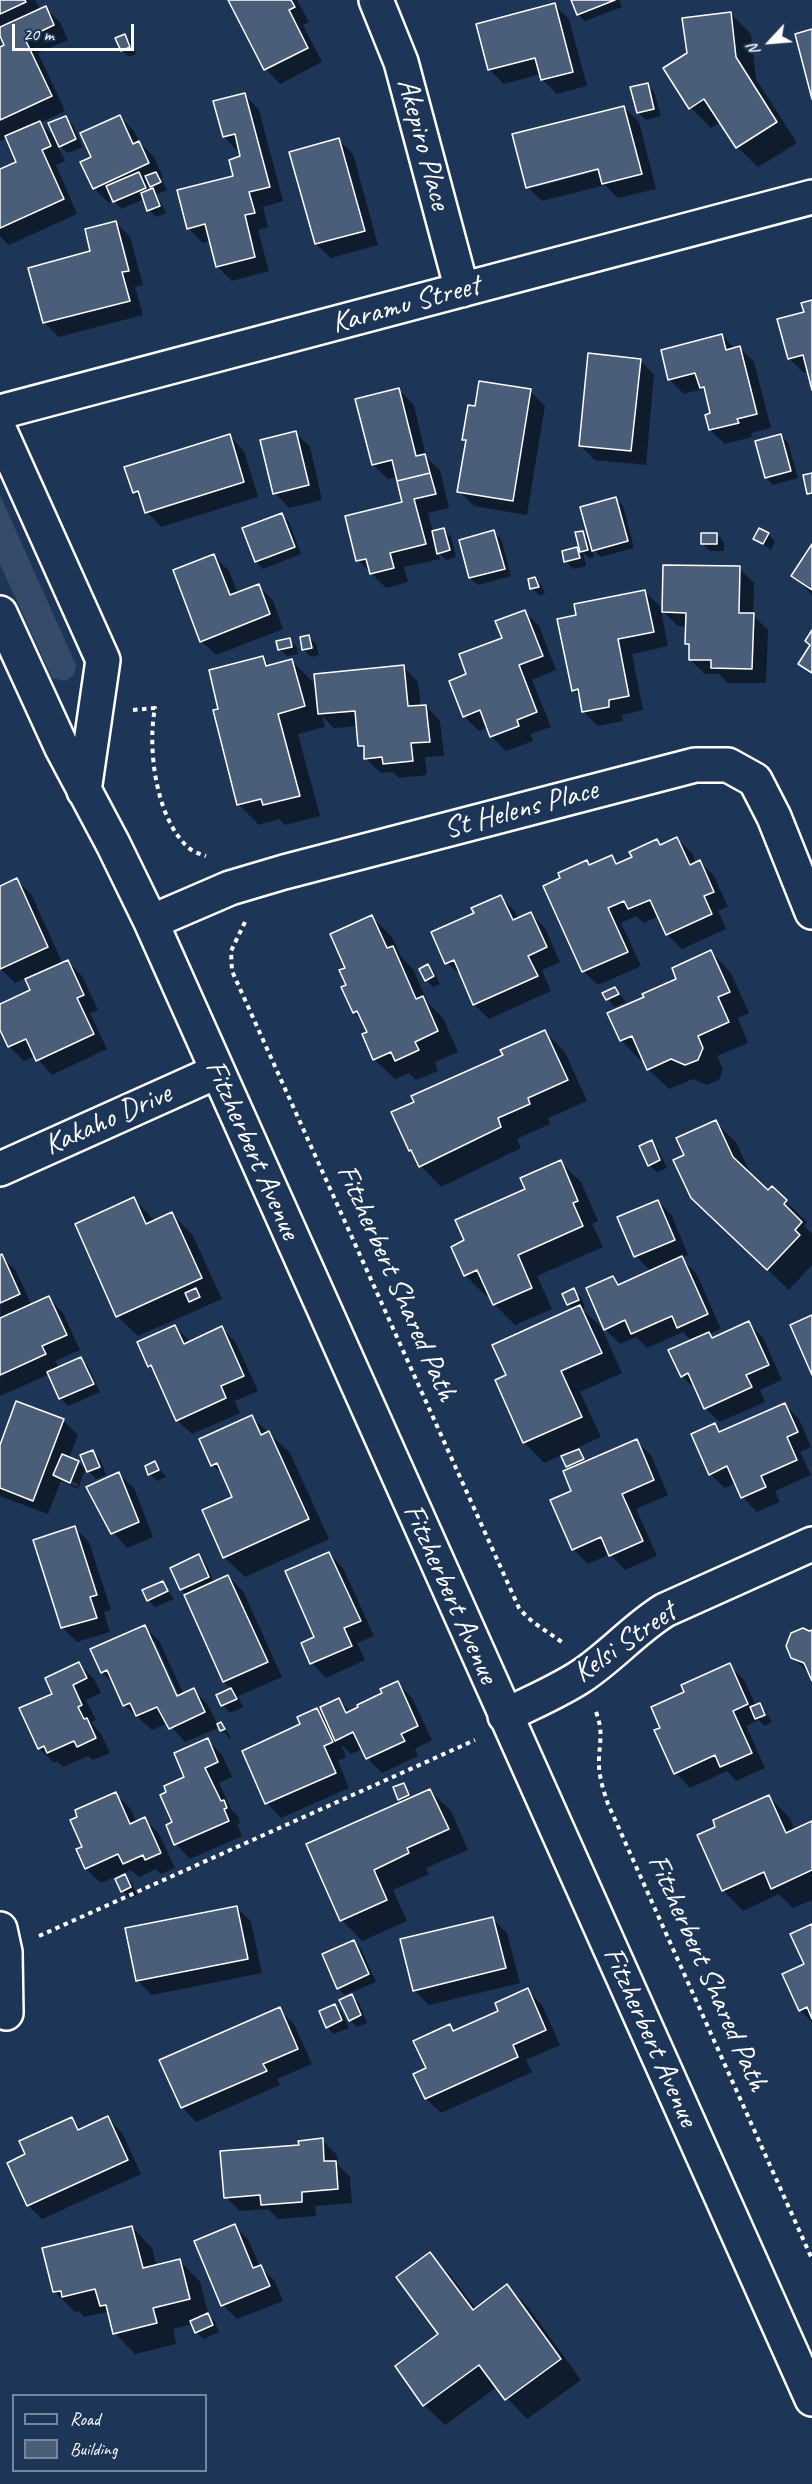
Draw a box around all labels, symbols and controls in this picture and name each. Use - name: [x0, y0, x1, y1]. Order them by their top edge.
- scale bar: [15, 12, 136, 50]
- north arrow: [740, 12, 800, 72]
- text: 20 m: [23, 23, 54, 45]
- text: N: [743, 41, 765, 59]
- street label: Akepiro Place: [388, 74, 458, 214]
- street label: Karamu Street: [328, 268, 484, 342]
- street label: St Helens Place: [440, 772, 602, 848]
- street label: Fitzherbert Avenue: [196, 1055, 308, 1245]
- street label: Kakaho Drive: [39, 1076, 177, 1164]
- street label: Fitzherbert Shared Path: [328, 1159, 464, 1407]
- street label: Fitzherbert Avenue: [394, 1499, 506, 1689]
- street label: Kelsi Street: [567, 1595, 683, 1691]
- street label: Fitzherbert Shared Path: [639, 1849, 775, 2097]
- street label: Fitzherbert Avenue: [594, 1942, 706, 2132]
- legend: [12, 2394, 207, 2472]
- text: Road: [70, 2408, 100, 2430]
- text: Building: [70, 2438, 117, 2460]

